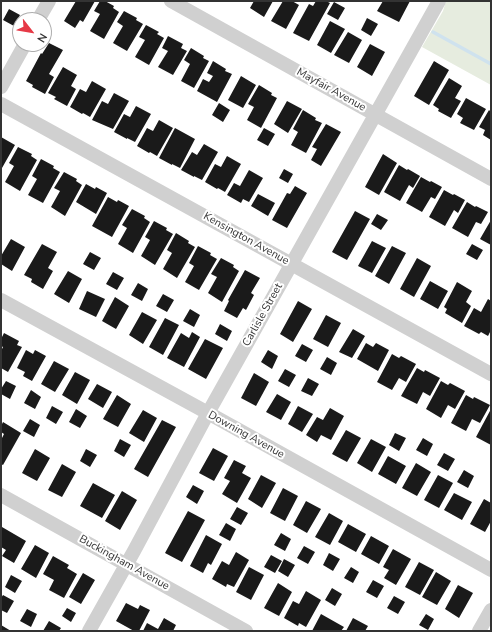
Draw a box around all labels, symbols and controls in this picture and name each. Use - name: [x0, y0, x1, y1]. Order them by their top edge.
- north arrow: [12, 12, 52, 52]
- text: N: [33, 31, 50, 45]
- street label: Mayfair Avenue: [294, 66, 368, 114]
- street label: Kensington Avenue: [201, 210, 291, 268]
- street label: Carlisle Street: [240, 281, 286, 349]
- street label: Downing Avenue: [206, 409, 286, 461]
- street label: Buckingham Avenue: [77, 533, 171, 593]

